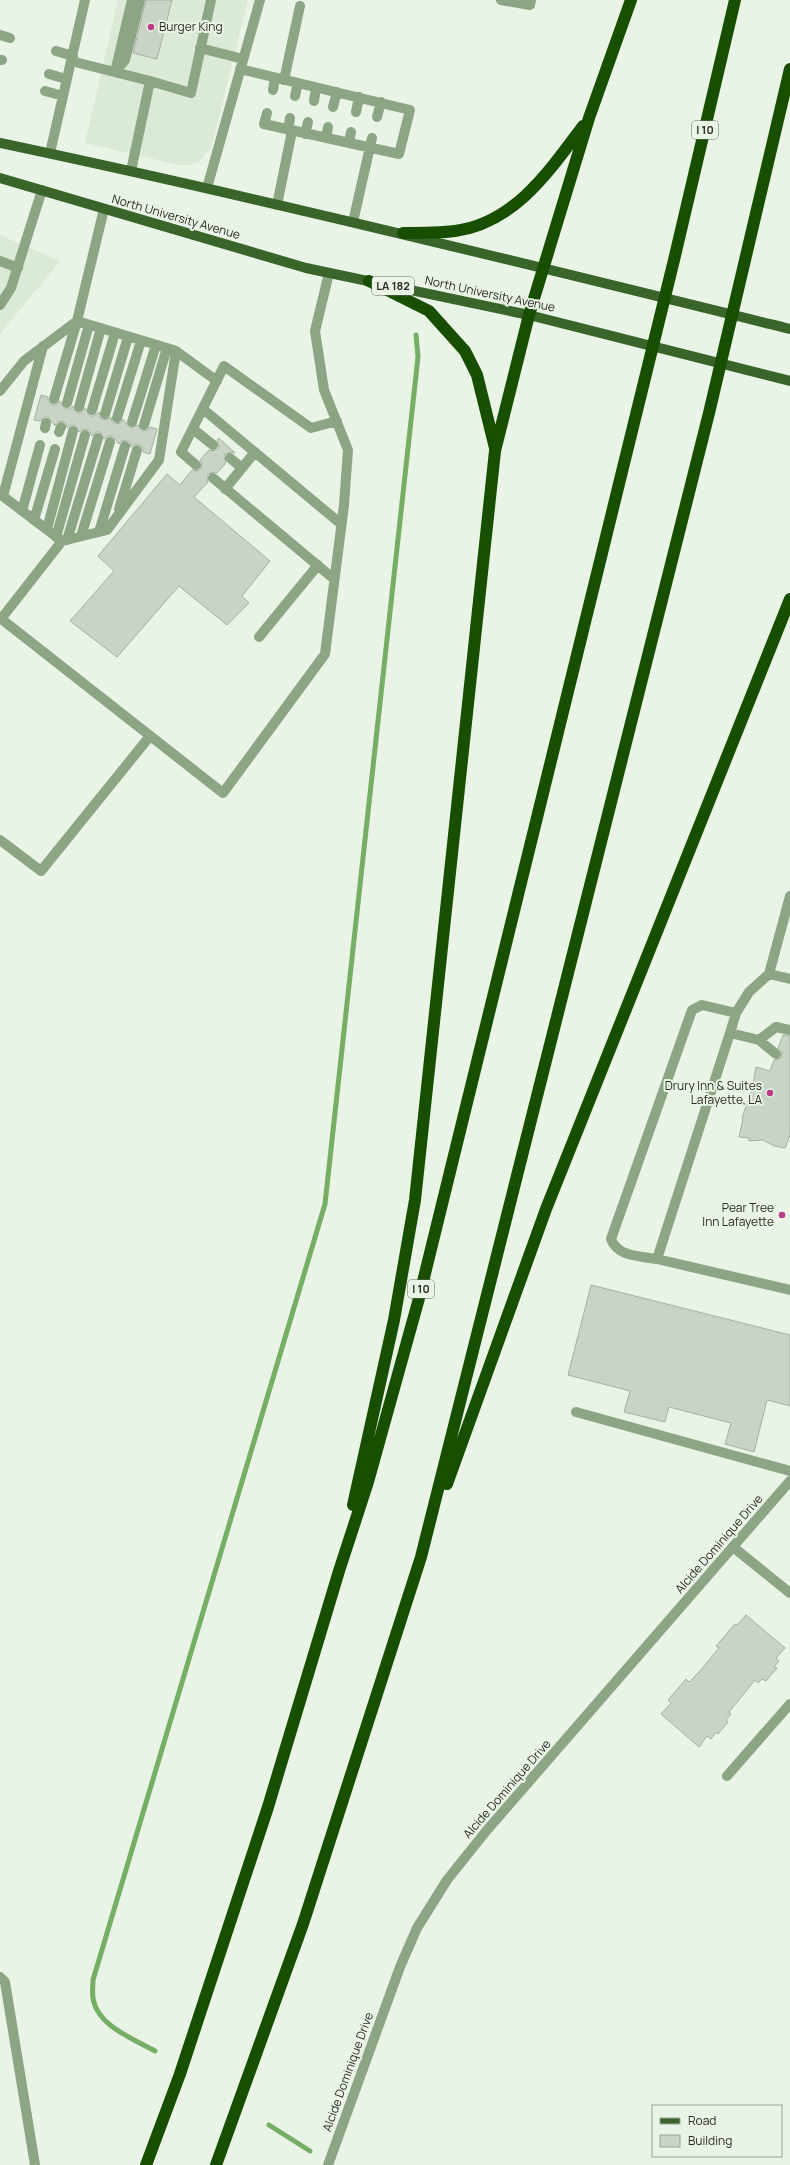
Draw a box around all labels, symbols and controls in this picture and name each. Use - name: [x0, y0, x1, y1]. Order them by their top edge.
- place label: Burger King: [159, 18, 223, 35]
- marker: Burger King: [146, 22, 156, 32]
- road number: I 10: [692, 121, 718, 139]
- street label: North University Avenue: [110, 190, 242, 243]
- street label: North University Avenue: [423, 271, 557, 316]
- road number: LA 182: [372, 277, 414, 295]
- place label: Drury Inn & Suites Lafayette, LA: [665, 1077, 762, 1108]
- marker: Drury Inn & Suites Lafayette, LA: [765, 1088, 775, 1098]
- place label: Pear Tree Inn Lafayette: [702, 1199, 774, 1230]
- marker: Pear Tree Inn Lafayette: [777, 1210, 787, 1220]
- road number: I 10: [408, 1280, 434, 1298]
- street label: Alcide Dominique Drive: [671, 1491, 766, 1597]
- street label: Alcide Dominique Drive: [459, 1736, 554, 1842]
- street label: Alcide Dominique Drive: [318, 2010, 377, 2134]
- legend: [652, 2105, 782, 2157]
- text: Road: [688, 2112, 716, 2129]
- text: Building: [688, 2132, 732, 2149]

